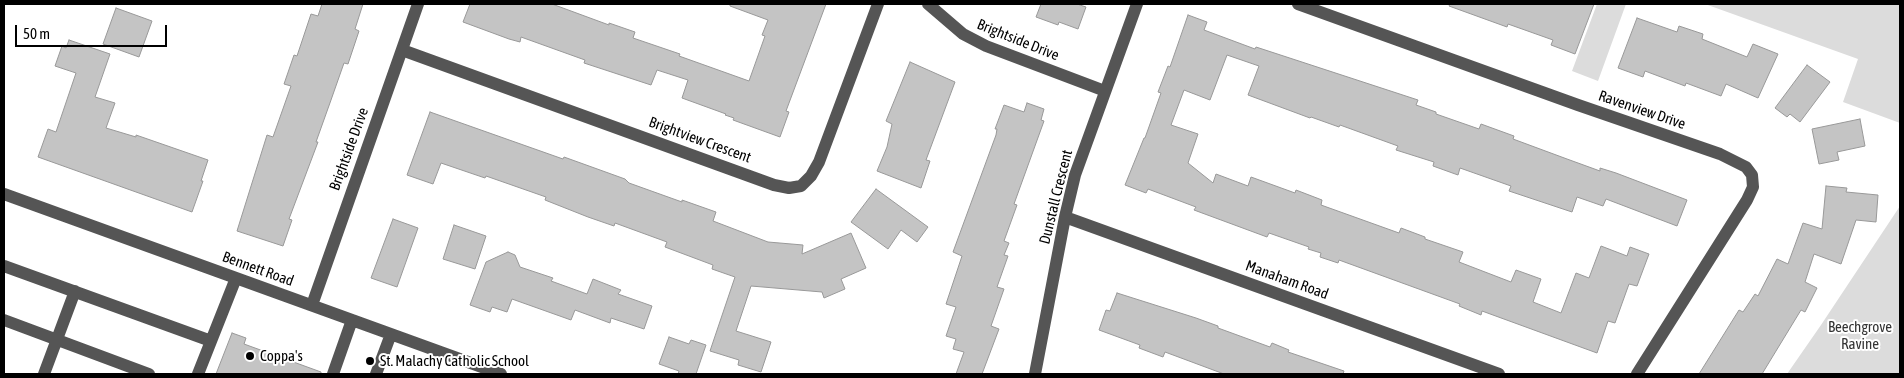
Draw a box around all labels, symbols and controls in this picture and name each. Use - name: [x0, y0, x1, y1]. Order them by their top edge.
- scale bar: [18, 15, 170, 47]
- street label: Brightside Drive: [974, 15, 1062, 65]
- text: 50 m: [23, 25, 50, 42]
- street label: Ravenview Drive: [1596, 87, 1688, 133]
- street label: Brightside Drive: [326, 105, 372, 193]
- street label: Brightview Crescent: [646, 113, 754, 167]
- street label: Dunstall Crescent: [1036, 148, 1076, 246]
- street label: Bennett Road: [220, 248, 296, 290]
- street label: Manaham Road: [1243, 257, 1331, 303]
- park label: Beechgrove Ravine: [1828, 318, 1892, 353]
- place label: Coppa's: [260, 347, 303, 365]
- marker: Coppa's: [244, 350, 256, 362]
- place label: St. Malachy Catholic School: [380, 352, 529, 370]
- marker: St. Malachy Catholic School: [364, 355, 376, 367]

